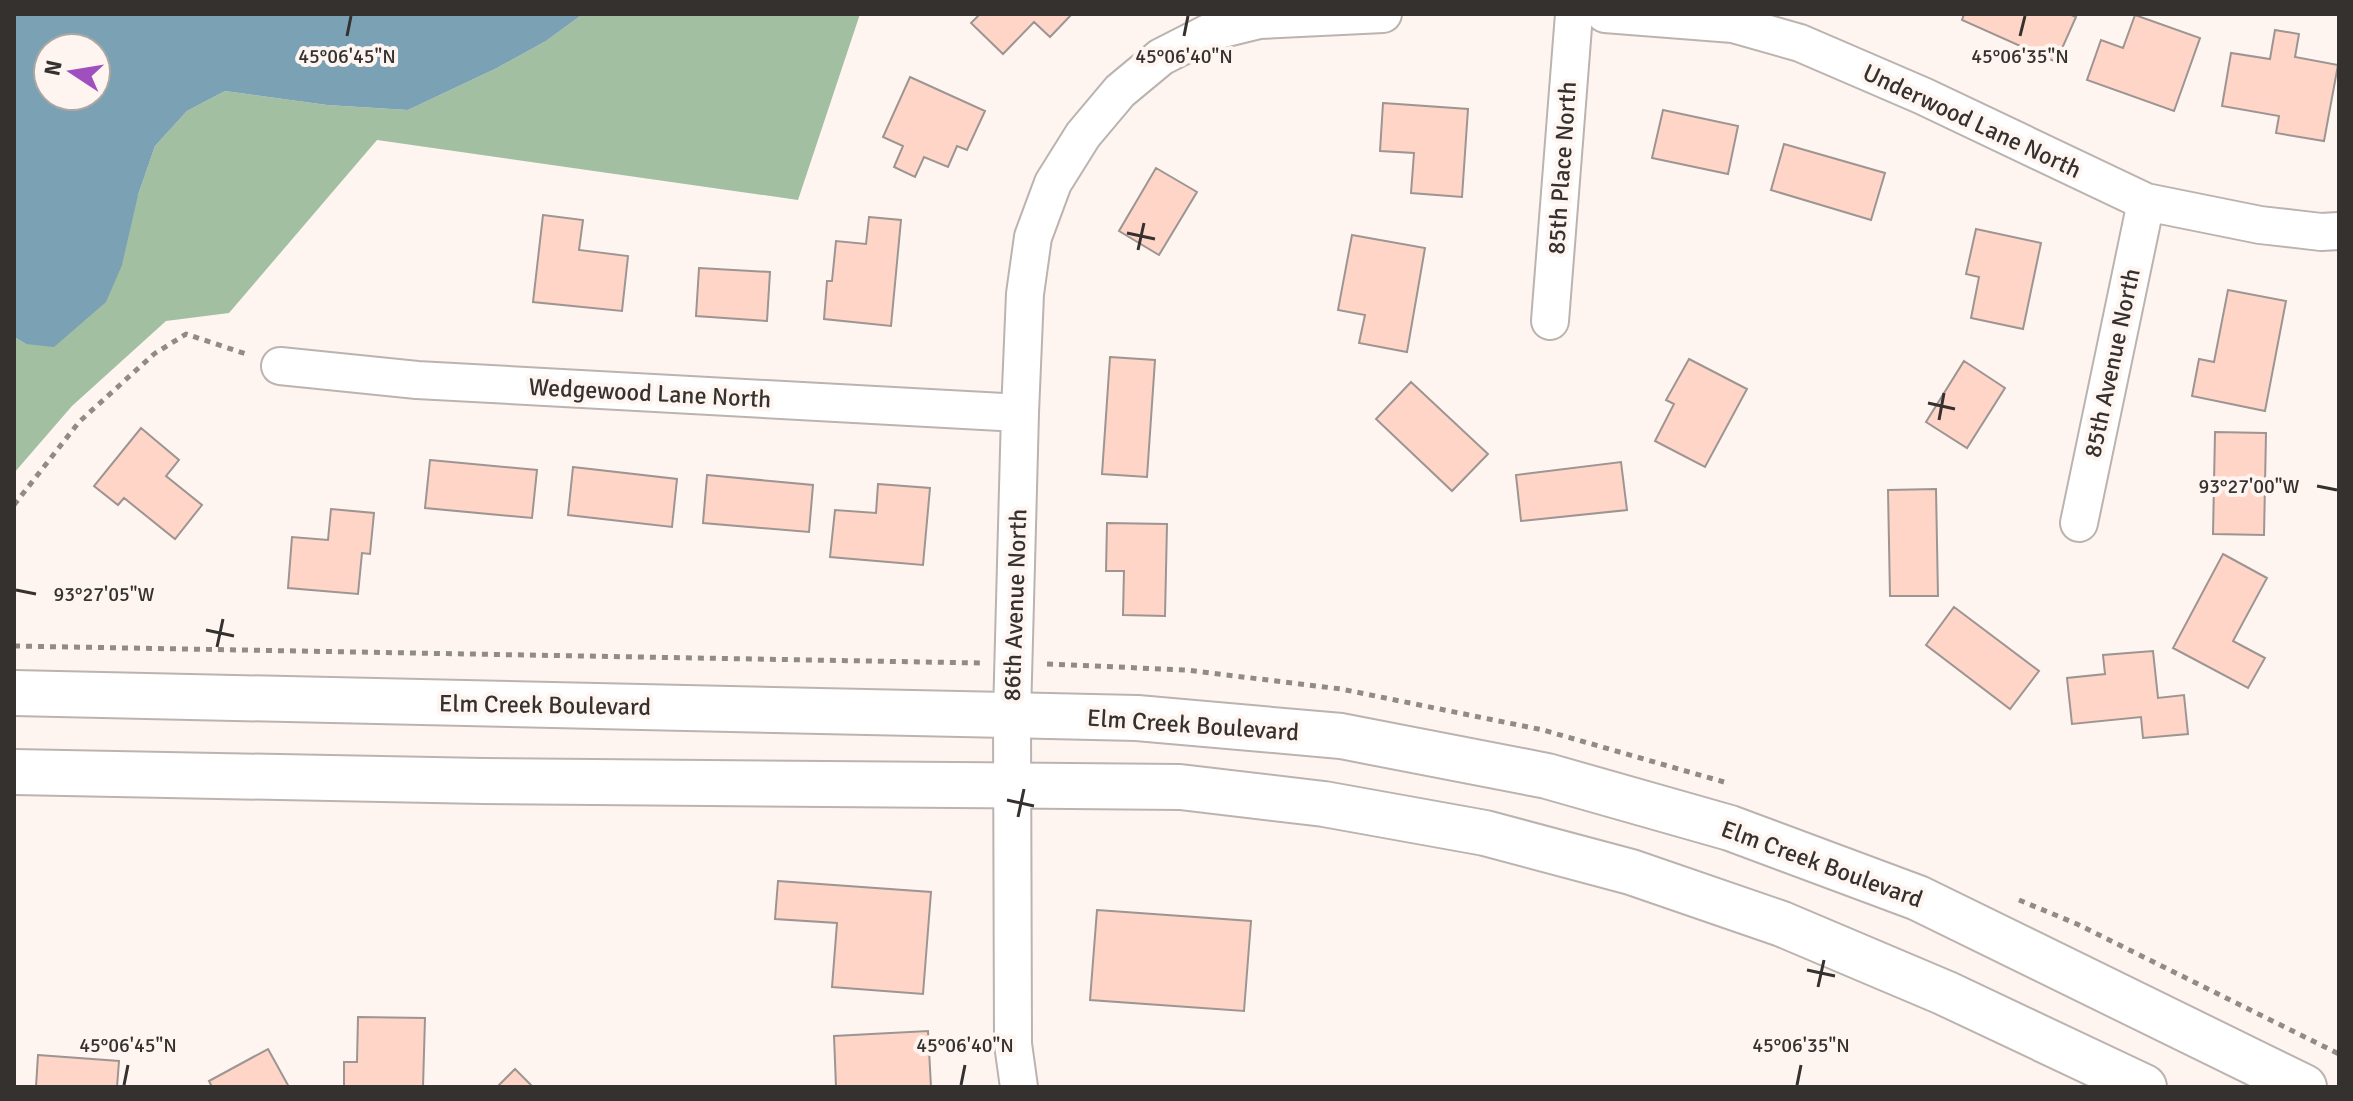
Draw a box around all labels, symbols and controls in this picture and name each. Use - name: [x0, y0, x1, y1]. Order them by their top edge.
- north arrow: [32, 32, 112, 112]
- text: 45°06'45"N: [298, 44, 396, 69]
- text: 45°06'40"N: [1135, 44, 1233, 69]
- text: 45°06'35"N: [1971, 44, 2069, 69]
- street label: Underwood Lane North: [1858, 57, 2086, 185]
- text: N: [38, 58, 68, 78]
- street label: 85th Place North: [1541, 80, 1583, 256]
- street label: 85th Avenue North: [2077, 266, 2147, 460]
- street label: Wedgewood Lane North: [528, 372, 772, 414]
- text: 93°27'00"W: [2198, 474, 2300, 499]
- street label: 86th Avenue North: [997, 508, 1033, 702]
- text: 93°27'05"W: [53, 582, 155, 607]
- street label: Elm Creek Boulevard: [439, 688, 651, 722]
- street label: Elm Creek Boulevard: [1086, 703, 1300, 747]
- street label: Elm Creek Boulevard: [1717, 814, 1927, 914]
- text: 45°06'45"N: [79, 1033, 177, 1058]
- text: 45°06'40"N: [916, 1033, 1014, 1058]
- text: 45°06'35"N: [1752, 1033, 1850, 1058]

